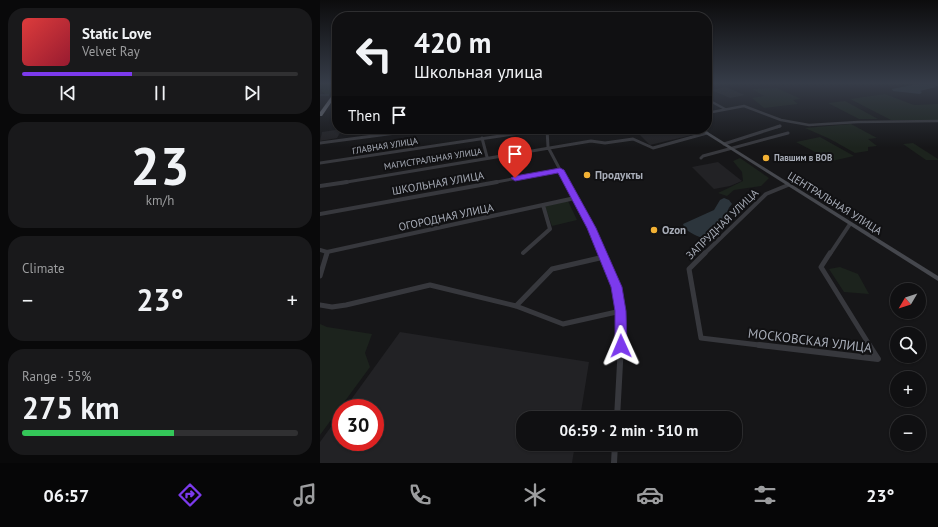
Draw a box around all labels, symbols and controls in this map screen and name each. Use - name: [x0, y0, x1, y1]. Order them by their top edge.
- text: Static Love: [82, 24, 152, 43]
- text: 420 m: [414, 24, 491, 61]
- icon: left: [348, 28, 400, 80]
- text: Velvet Ray: [82, 43, 140, 60]
- text: Школьная улица: [414, 60, 543, 83]
- icon: previous: [57, 82, 79, 104]
- icon: pause: [149, 82, 171, 104]
- icon: next: [241, 82, 263, 104]
- icon: arrive: [388, 104, 410, 126]
- text: Then: [348, 106, 380, 125]
- text: 23: [131, 132, 189, 199]
- street label: ГЛАВНАЯ УЛИЦА: [351, 135, 419, 156]
- pin: [498, 137, 532, 178]
- icon: arrive: [504, 143, 526, 165]
- street label: МАГИСТРАЛЬНАЯ УЛИЦА: [383, 145, 484, 172]
- place label: Павшим в ВОВ: [774, 152, 832, 163]
- marker: Павшим в ВОВ: [761, 153, 771, 163]
- street label: ШКОЛЬНАЯ УЛИЦА: [391, 168, 486, 198]
- place label: Продукты: [595, 168, 643, 182]
- street label: ЦЕНТРАЛЬНАЯ УЛИЦА: [785, 168, 885, 238]
- marker: Продукты: [582, 170, 592, 180]
- street label: ЗАПРУДНАЯ УЛИЦА: [683, 185, 762, 262]
- text: km/h: [146, 192, 174, 209]
- street label: ОГОРОДНАЯ УЛИЦА: [397, 200, 495, 234]
- place label: Ozon: [662, 223, 686, 237]
- marker: Ozon: [649, 225, 659, 235]
- text: Climate: [22, 260, 65, 277]
- text: 23°: [136, 280, 184, 319]
- north arrow: [890, 283, 926, 319]
- map controls: [890, 283, 926, 451]
- text: −: [22, 286, 33, 314]
- text: +: [287, 286, 298, 314]
- street label: МОСКОВСКАЯ УЛИЦА: [747, 324, 873, 357]
- position arrow: [600, 325, 642, 367]
- button: search: [890, 327, 926, 363]
- text: Range · 55%: [22, 368, 91, 385]
- button: +: [890, 371, 926, 407]
- text: 275 km: [22, 388, 120, 427]
- speed limit sign: 30: [332, 399, 384, 451]
- button: −: [890, 415, 926, 451]
- text: 06:59 · 2 min · 510 m: [560, 421, 698, 440]
- icon: directions: [176, 481, 204, 509]
- icon: music: [291, 481, 319, 509]
- icon: phone: [406, 481, 434, 509]
- icon: climate: [521, 481, 549, 509]
- icon: car: [636, 481, 664, 509]
- icon: filters: [751, 481, 779, 509]
- text: 06:57: [44, 484, 89, 507]
- text: 23°: [866, 484, 894, 507]

